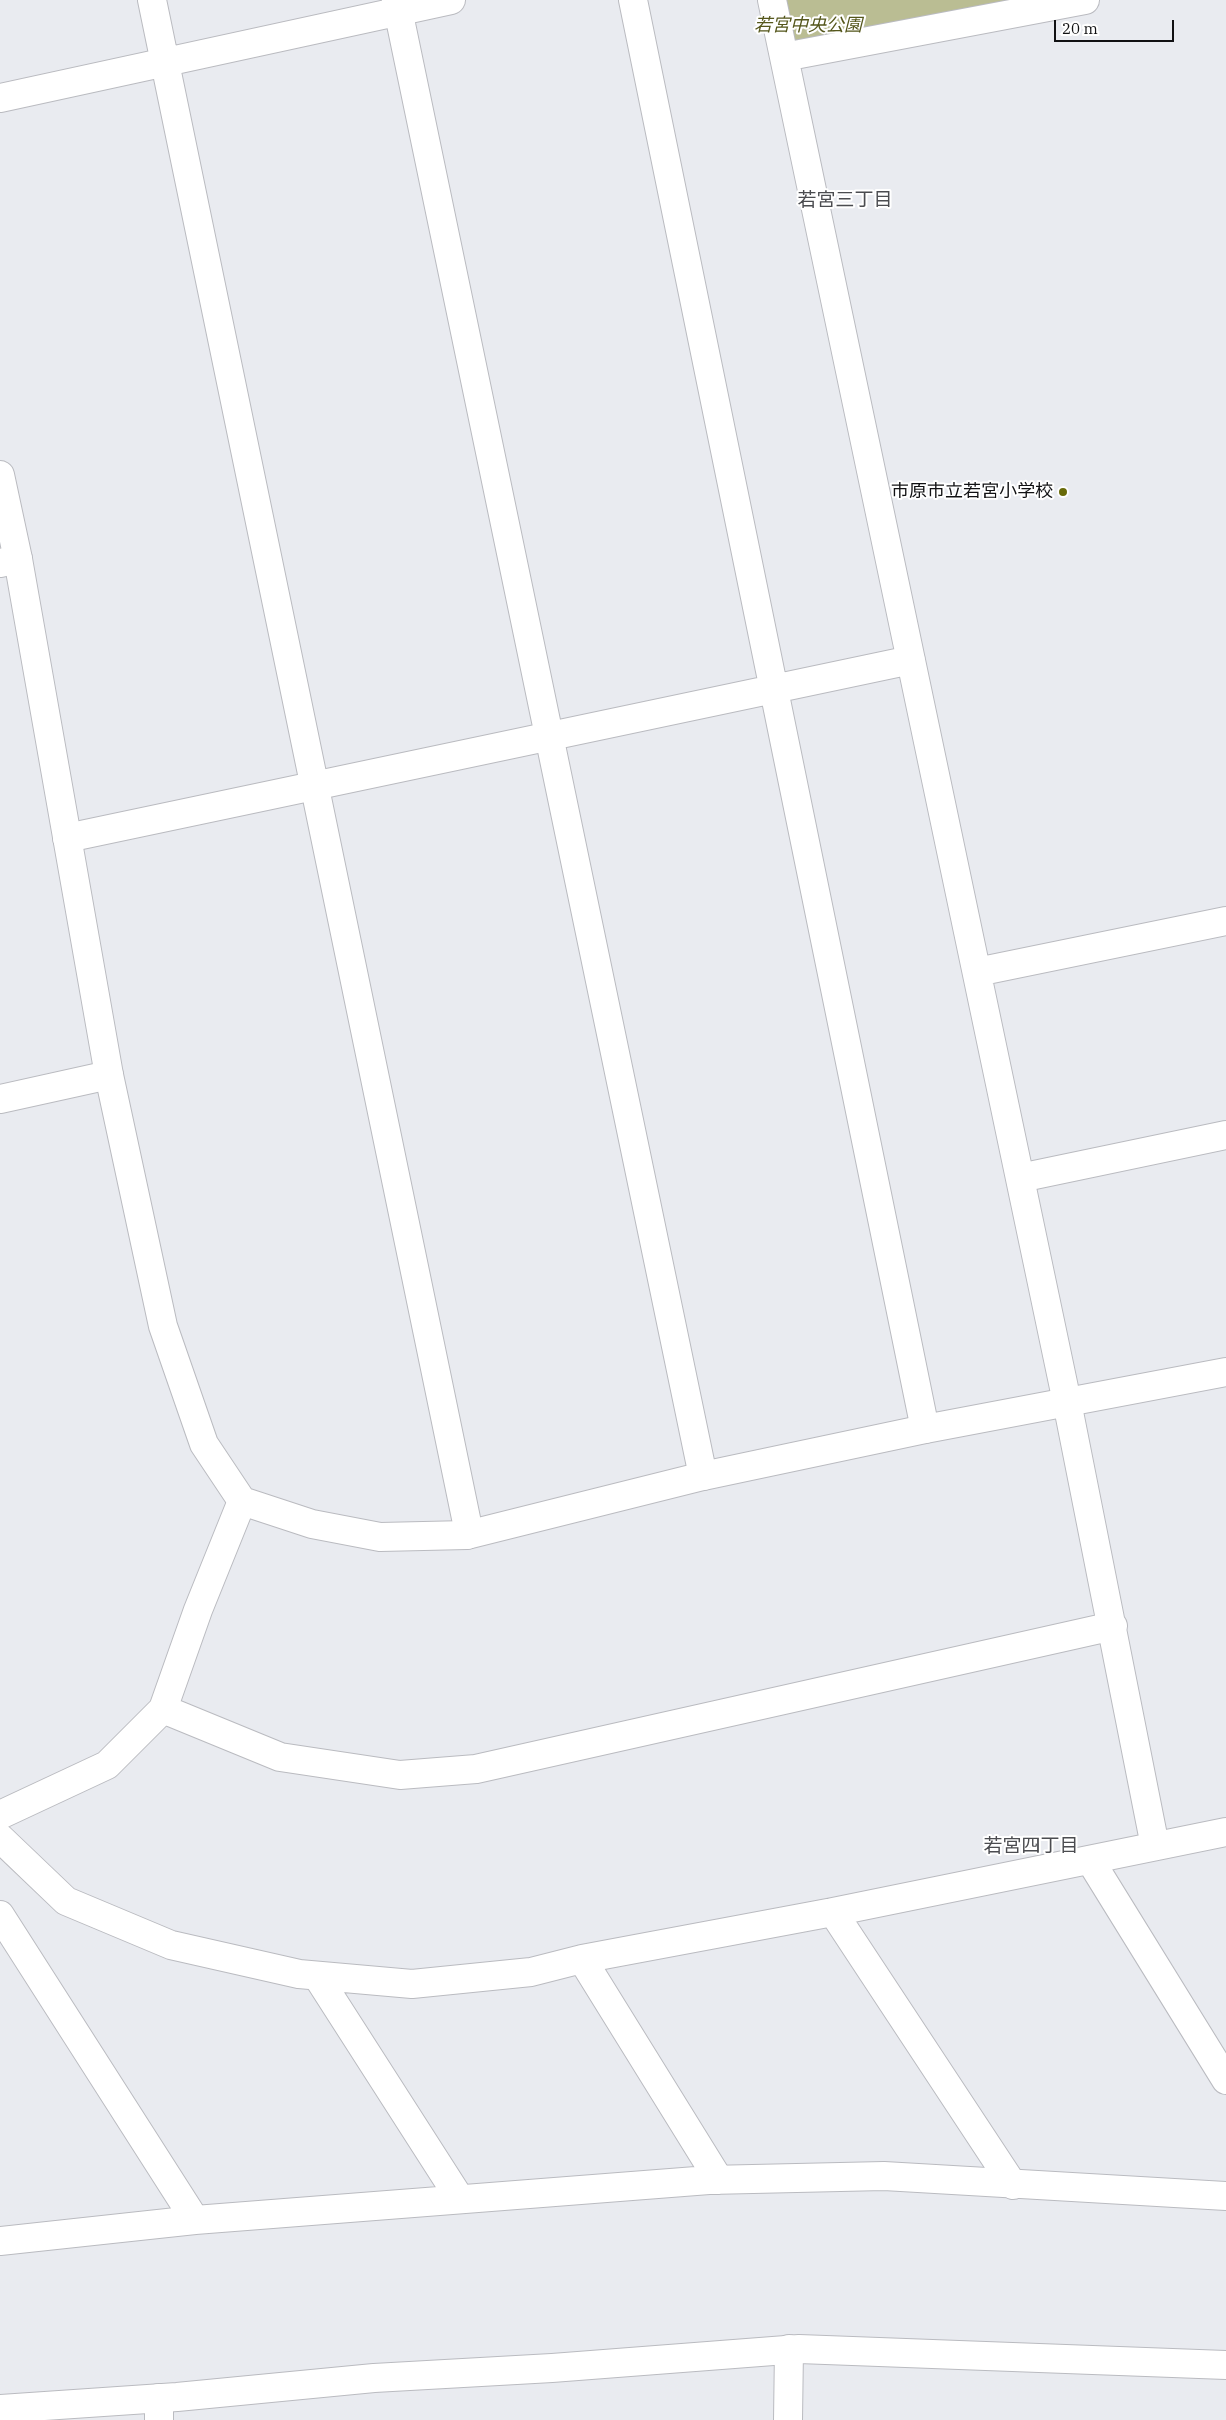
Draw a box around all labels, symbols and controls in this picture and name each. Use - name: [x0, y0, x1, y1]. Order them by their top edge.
- scale bar: [1056, 10, 1176, 42]
- park label: 若宮中央公園: [754, 15, 862, 37]
- text: 20 m: [1062, 19, 1098, 38]
- district label: 若宮三丁目: [798, 190, 892, 212]
- place label: 市原市立若宮小学校: [891, 481, 1053, 503]
- marker: 市原市立若宮小学校: [1057, 486, 1069, 498]
- district label: 若宮四丁目: [984, 1836, 1078, 1858]

